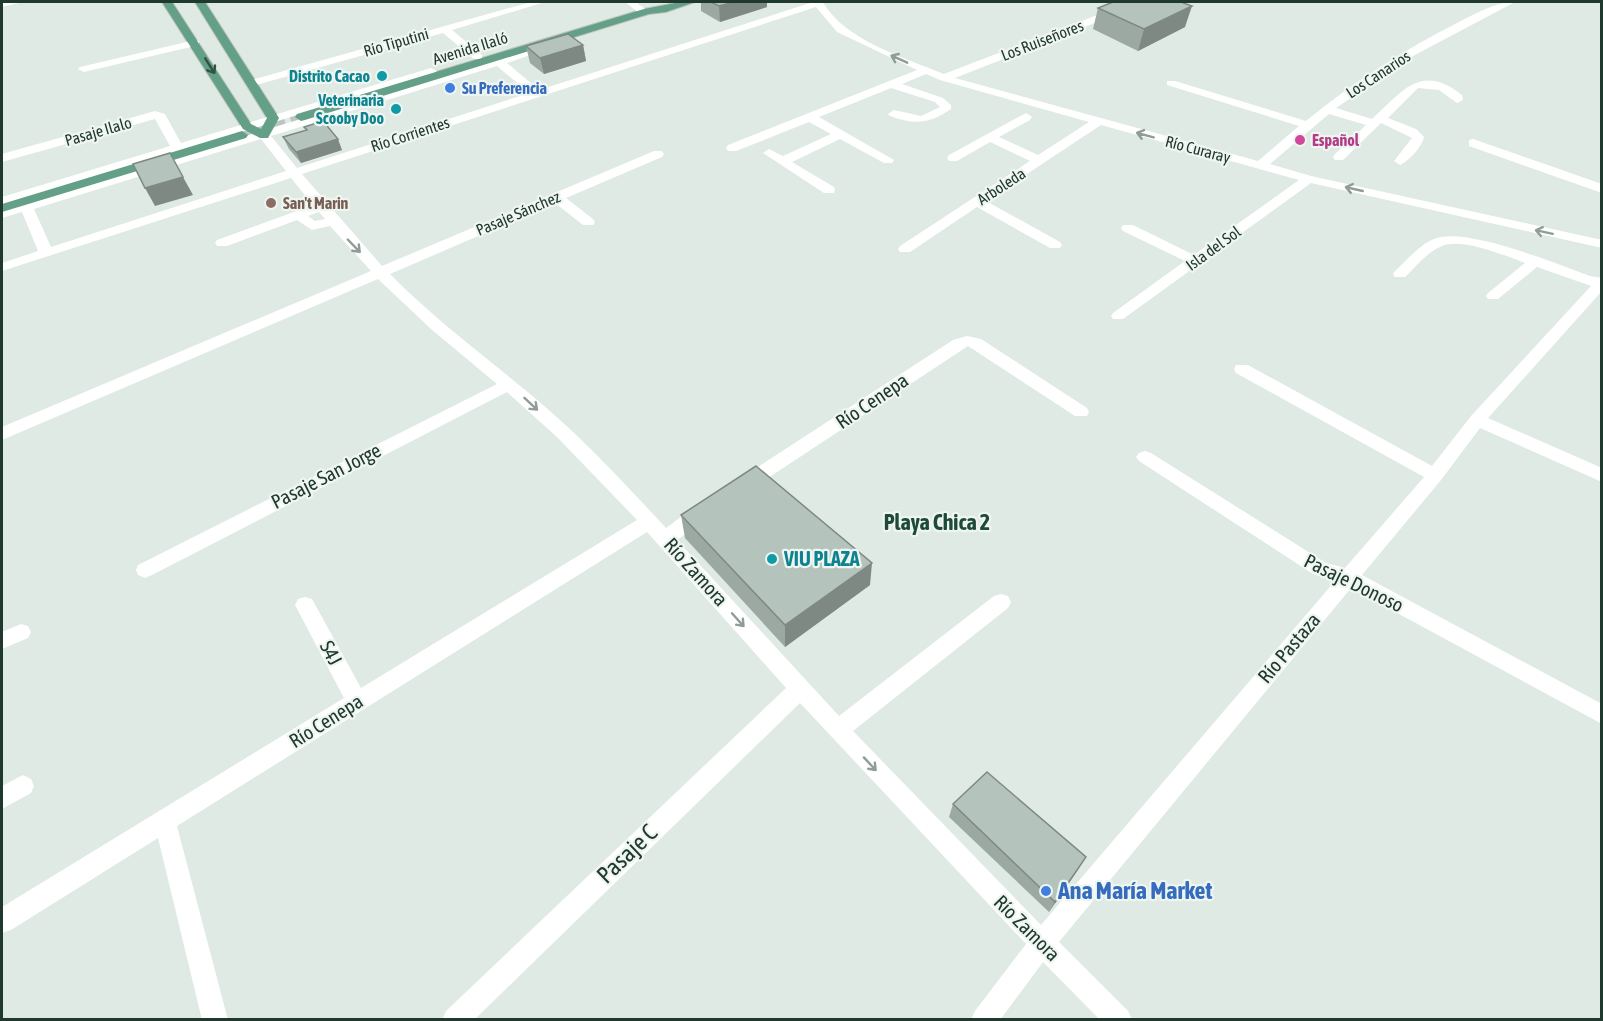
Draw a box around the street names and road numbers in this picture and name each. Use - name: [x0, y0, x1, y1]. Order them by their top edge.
- street label: Los Ruiseñores: [998, 16, 1086, 64]
- street label: Río Tiputini: [361, 24, 431, 61]
- street label: Avenida Ilaló: [430, 28, 510, 68]
- street label: Los Canarios: [1342, 46, 1414, 101]
- street label: Pasaje Ilalo: [63, 113, 134, 150]
- street label: Río Corrientes: [368, 113, 452, 155]
- street label: Río Curaray: [1163, 132, 1233, 167]
- street label: Arboleda: [973, 164, 1029, 208]
- street label: Pasaje Sánchez: [473, 187, 563, 240]
- street label: Isla del Sol: [1182, 222, 1245, 274]
- street label: Río Cenepa: [831, 368, 912, 433]
- street label: Pasaje San Jorge: [267, 438, 384, 513]
- street label: Río Zamora: [660, 533, 733, 610]
- street label: Pasaje Donoso: [1301, 549, 1408, 616]
- street label: Río Pastaza: [1253, 608, 1324, 687]
- street label: S4J: [316, 637, 347, 669]
- street label: Río Cenepa: [285, 689, 367, 752]
- street label: Pasaje C: [591, 819, 662, 889]
- street label: Río Zamora: [990, 890, 1065, 965]

